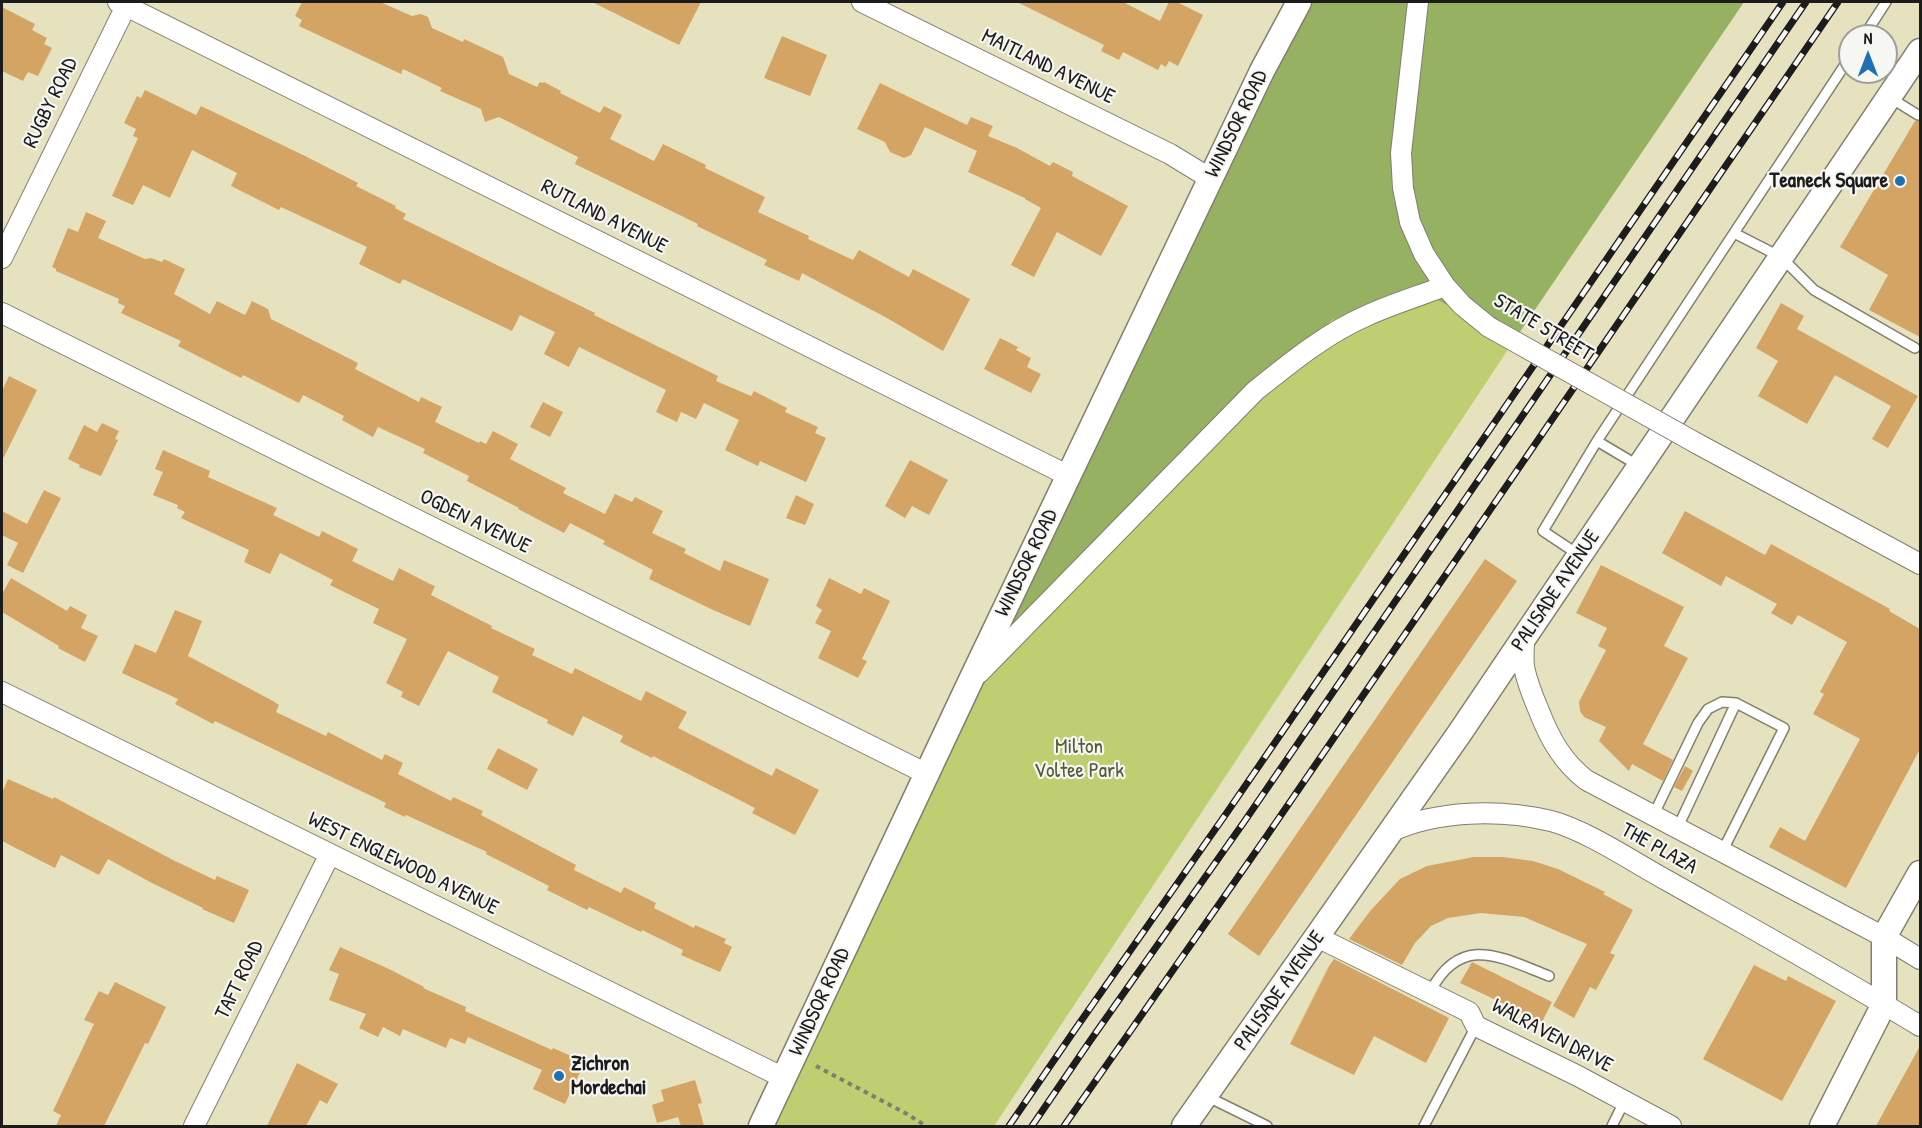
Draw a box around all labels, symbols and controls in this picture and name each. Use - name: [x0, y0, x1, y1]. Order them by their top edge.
- street label: MAITLAND AVENUE: [977, 24, 1119, 110]
- north arrow: [1838, 24, 1898, 84]
- text: N: [1864, 27, 1872, 49]
- street label: RUGBY ROAD: [18, 54, 84, 152]
- street label: WINDSOR ROAD: [1200, 66, 1274, 182]
- place label: Teaneck Square: [1770, 168, 1888, 194]
- street label: RUTLAND AVENUE: [537, 174, 671, 260]
- marker: Teaneck Square: [1893, 174, 1907, 188]
- street label: STATE STREET: [1489, 289, 1597, 367]
- street label: OGDEN AVENUE: [415, 484, 535, 560]
- street label: WINDSOR ROAD: [990, 505, 1064, 621]
- street label: PALISADE AVENUE: [1506, 526, 1606, 656]
- park label: Milton Voltee Park: [1034, 734, 1124, 784]
- street label: WEST ENGLEWOOD AVENUE: [304, 807, 502, 921]
- street label: THE PLAZA: [1617, 818, 1701, 880]
- street label: PALISADE AVENUE: [1229, 926, 1331, 1056]
- street label: TAFT ROAD: [210, 937, 270, 1023]
- street label: WINDSOR ROAD: [784, 944, 856, 1060]
- street label: WALRAVEN DRIVE: [1487, 994, 1617, 1078]
- place label: Zichron Mordechai: [571, 1051, 646, 1101]
- marker: Zichron Mordechai: [552, 1069, 566, 1083]

